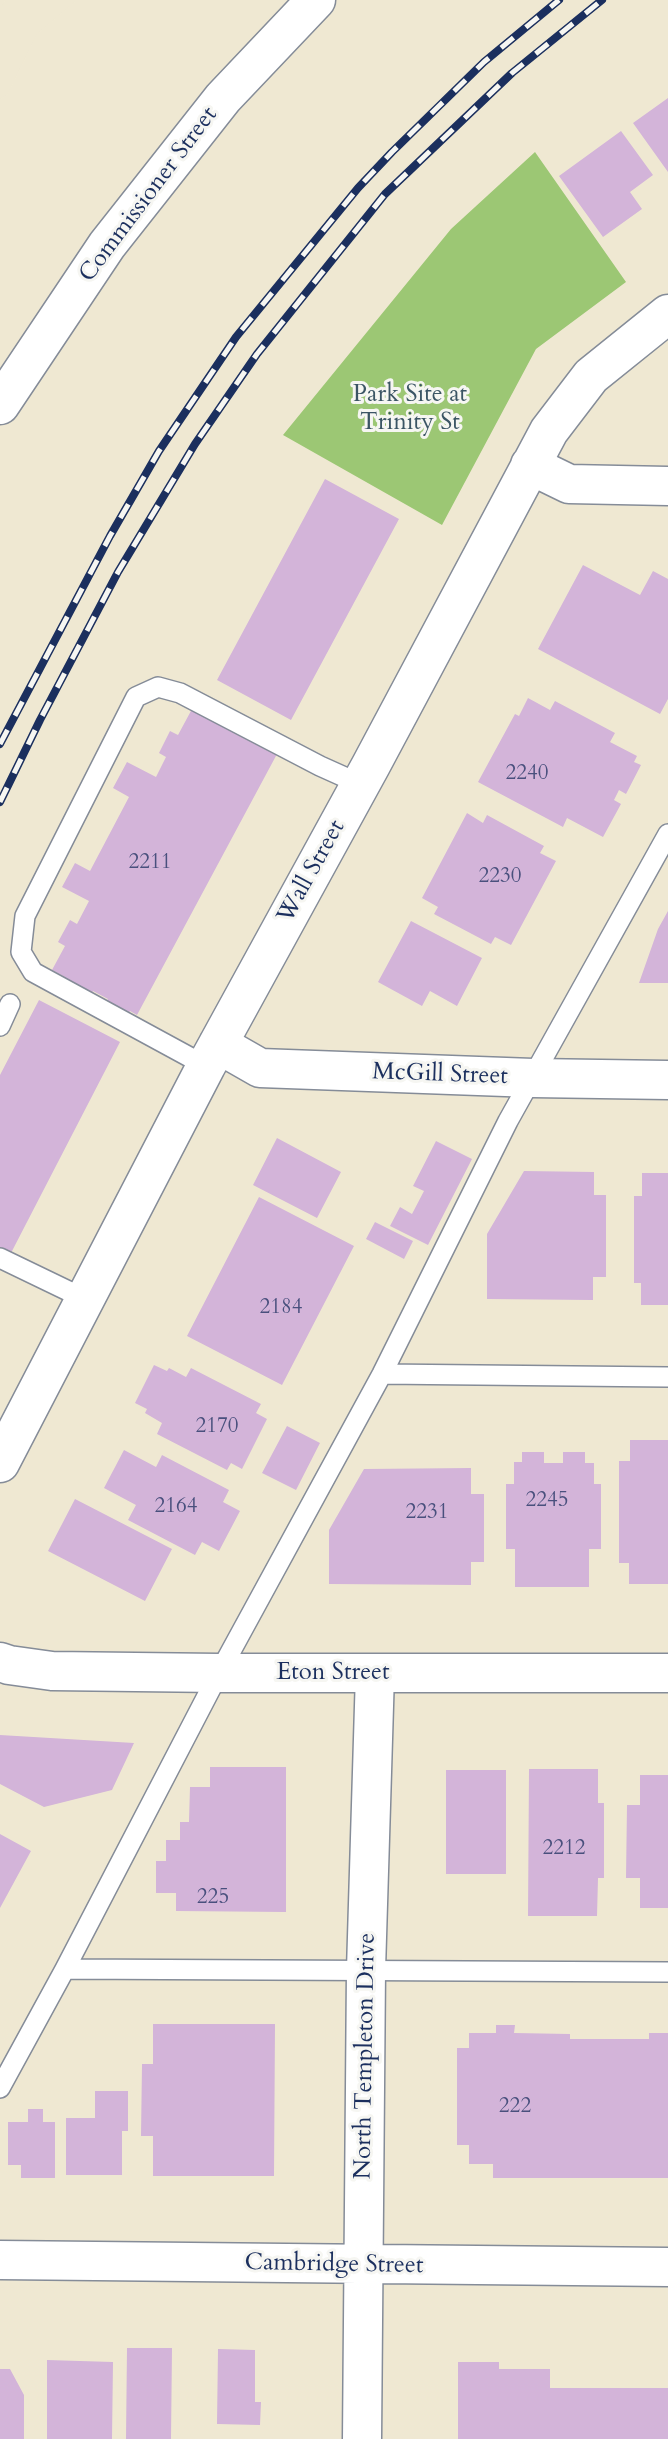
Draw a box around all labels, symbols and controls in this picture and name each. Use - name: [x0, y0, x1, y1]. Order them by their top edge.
- street label: Commissioner Street: [74, 102, 224, 288]
- park label: Park Site at Trinity St: [353, 381, 467, 437]
- house number: 2240: [505, 761, 549, 787]
- street label: Wall Street: [272, 815, 352, 929]
- house number: 2211: [128, 850, 172, 876]
- house number: 2230: [478, 864, 522, 890]
- street label: McGill Street: [372, 1058, 508, 1092]
- house number: 2184: [259, 1295, 303, 1321]
- house number: 2170: [195, 1414, 239, 1440]
- house number: 2245: [525, 1488, 569, 1514]
- house number: 2164: [154, 1494, 198, 1520]
- house number: 2231: [405, 1500, 449, 1526]
- street label: Eton Street: [276, 1659, 390, 1687]
- house number: 2212: [542, 1836, 586, 1862]
- house number: 225: [197, 1885, 229, 1911]
- street label: North Templeton Drive: [349, 1932, 383, 2180]
- house number: 222: [499, 2094, 531, 2120]
- street label: Cambridge Street: [244, 2249, 424, 2281]

